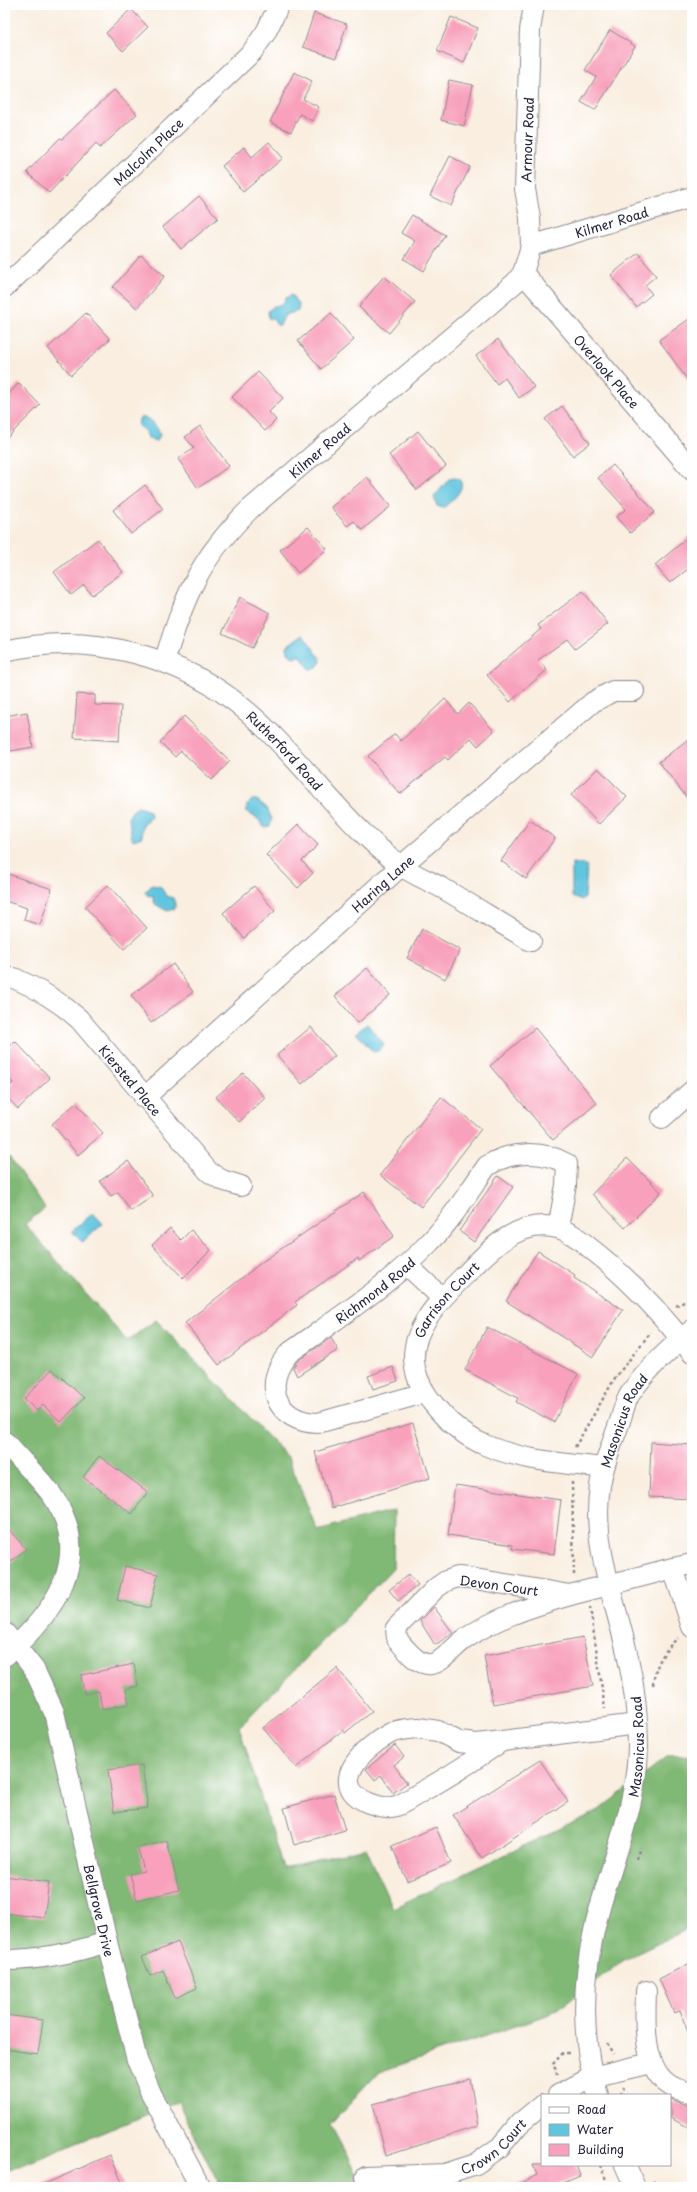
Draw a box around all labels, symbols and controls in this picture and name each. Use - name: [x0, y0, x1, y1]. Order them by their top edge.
- street label: Armour Road: [516, 97, 537, 183]
- street label: Malcolm Place: [109, 113, 187, 189]
- street label: Kilmer Road: [572, 201, 651, 242]
- street label: Overlook Place: [570, 330, 644, 412]
- street label: Kilmer Road: [284, 418, 355, 482]
- street label: Rutherford Road: [243, 706, 328, 794]
- street label: Haring Lane: [347, 850, 418, 916]
- street label: Kiersted Place: [95, 1040, 166, 1120]
- street label: Richmond Road: [331, 1252, 419, 1327]
- street label: Garrison Court: [409, 1257, 483, 1341]
- street label: Masonicus Road: [595, 1369, 652, 1470]
- street label: Devon Court: [458, 1570, 540, 1600]
- street label: Masonicus Road: [623, 1695, 648, 1799]
- street label: Bellgrove Drive: [80, 1862, 120, 1959]
- legend: [541, 2094, 671, 2166]
- text: Road: [577, 2100, 606, 2118]
- street label: Crown Court: [458, 2113, 529, 2178]
- text: Water: [577, 2120, 614, 2138]
- text: Building: [577, 2140, 624, 2158]

